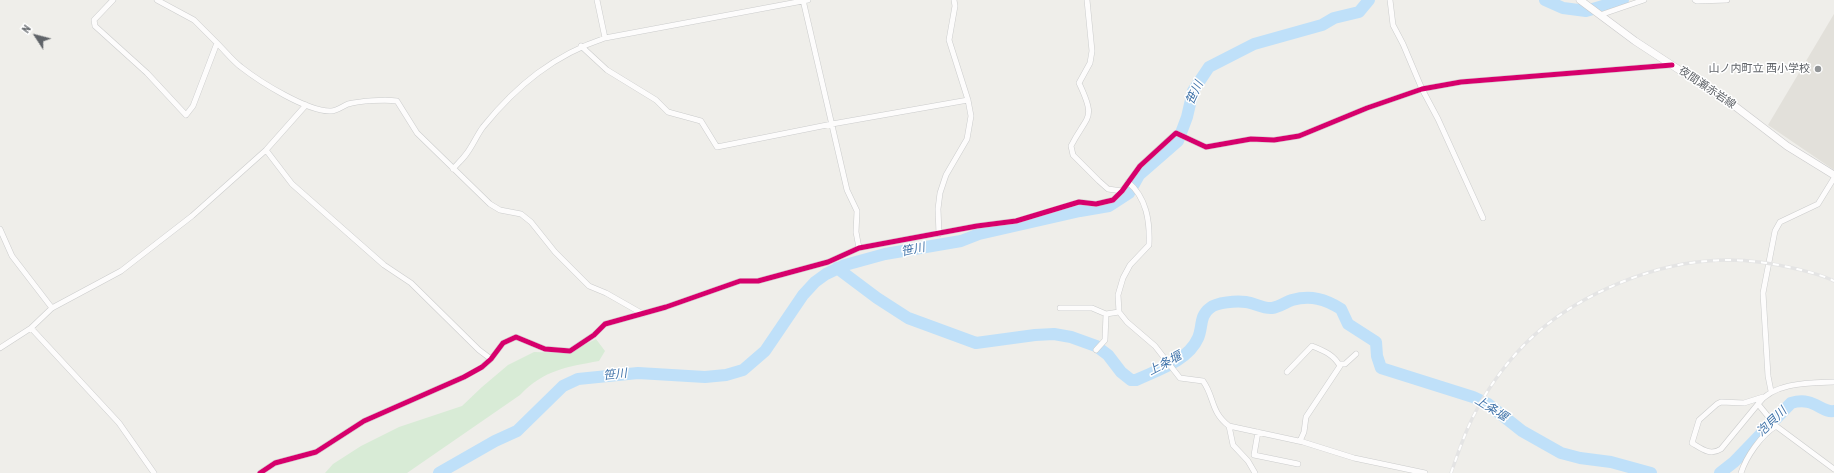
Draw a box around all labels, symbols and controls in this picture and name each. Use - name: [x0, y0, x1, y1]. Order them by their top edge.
- north arrow: [16, 16, 56, 56]
- text: N: [19, 22, 34, 36]
- place label: 山ノ内町立 西小学校: [1708, 62, 1810, 76]
- street label: 夜間瀬赤岩線: [1676, 64, 1738, 112]
- marker: 山ノ内町立 西小学校: [1813, 64, 1823, 74]
- water label: 笹川: [1183, 79, 1207, 107]
- water label: 笹川: [900, 240, 926, 260]
- water label: 上条堰: [1146, 349, 1184, 379]
- water label: 笹川: [602, 367, 628, 383]
- water label: 上条堰: [1472, 393, 1510, 425]
- water label: 泡貝川: [1754, 404, 1790, 440]

